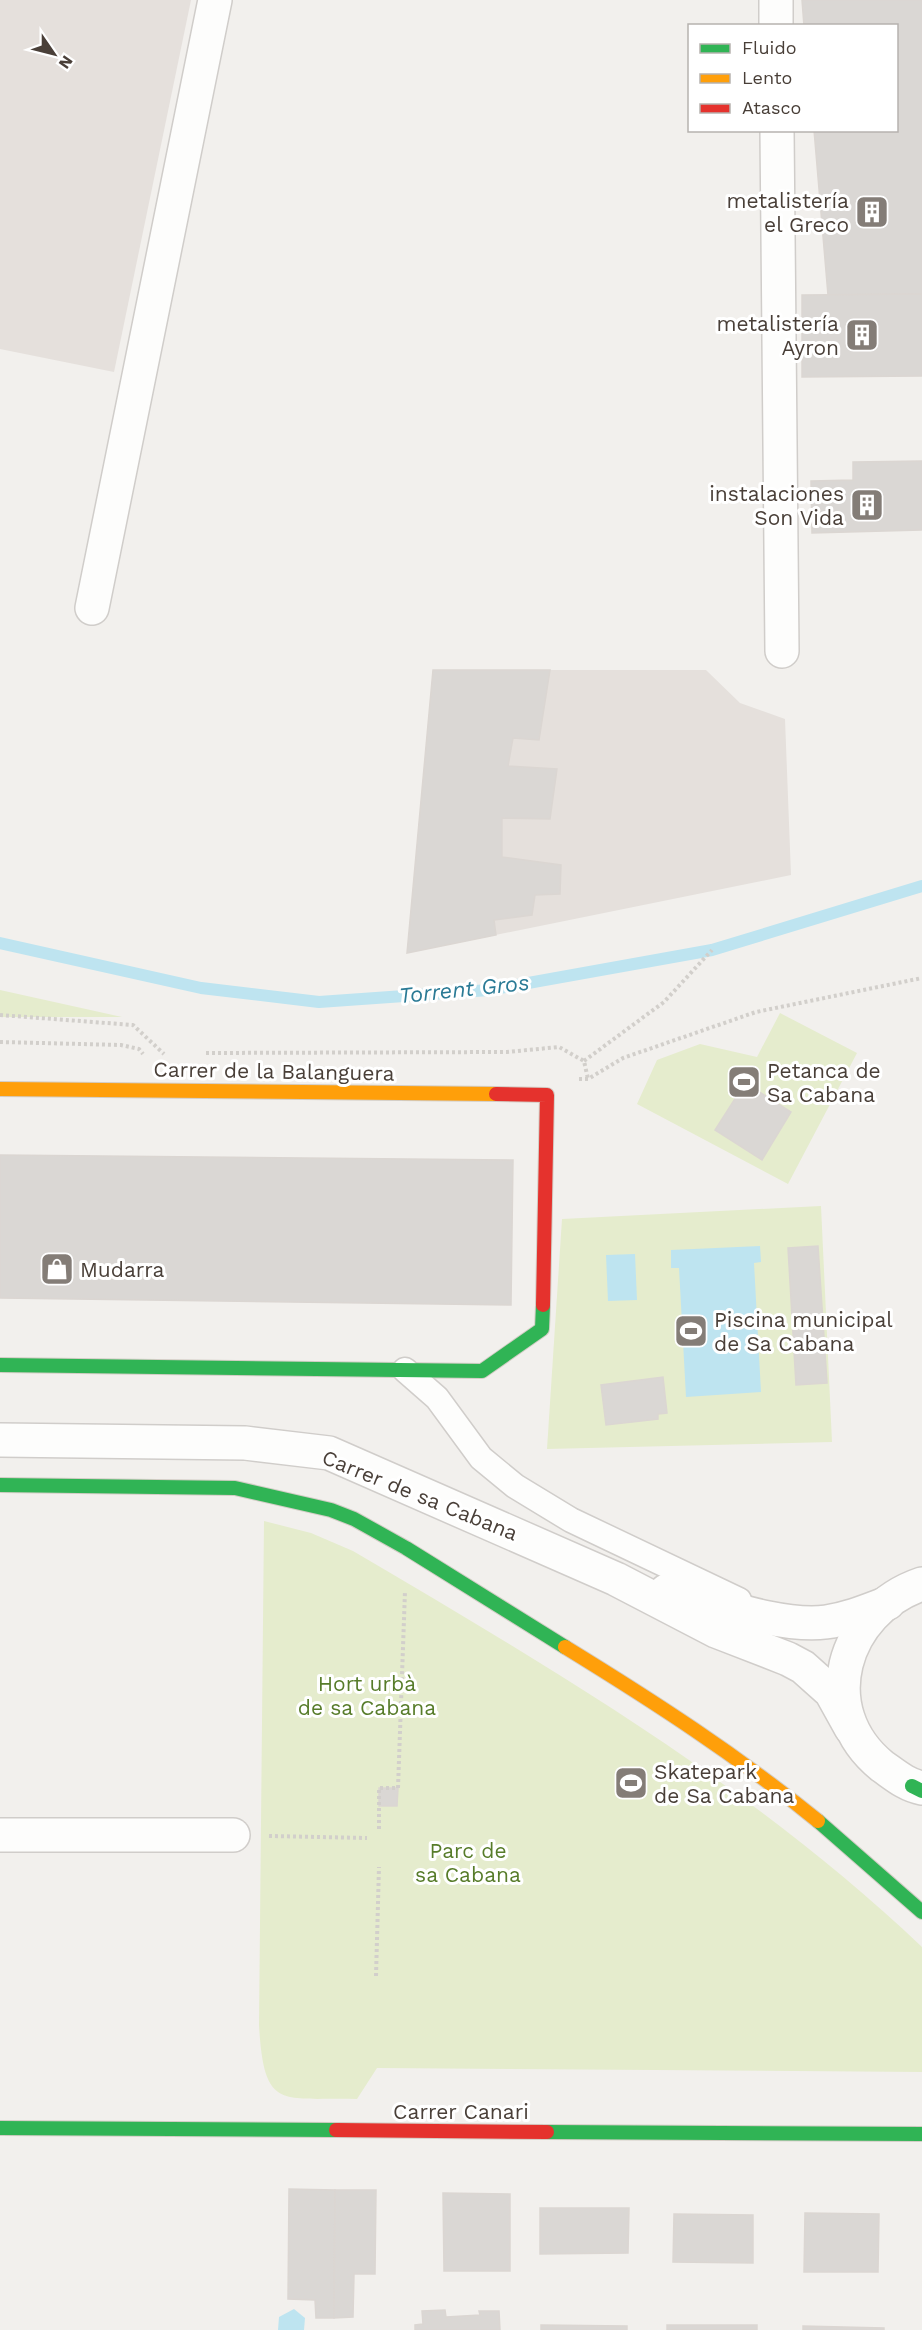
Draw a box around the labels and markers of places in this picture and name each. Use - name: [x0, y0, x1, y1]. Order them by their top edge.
- place label: metalistería el Greco: [726, 188, 849, 237]
- building icon: metalistería el Greco: [854, 194, 890, 230]
- place label: metalistería Ayron: [716, 311, 839, 360]
- building icon: metalistería Ayron: [844, 317, 880, 353]
- place label: instalaciones Son Vida: [709, 481, 844, 530]
- building icon: instalaciones Son Vida: [849, 487, 885, 523]
- place label: Petanca de Sa Cabana: [767, 1058, 881, 1107]
- sports icon: Petanca de Sa Cabana: [726, 1064, 762, 1100]
- shop icon: Mudarra: [39, 1251, 75, 1287]
- place label: Mudarra: [80, 1257, 165, 1282]
- place label: Piscina municipal de Sa Cabana: [714, 1307, 893, 1356]
- sports icon: Piscina municipal de Sa Cabana: [673, 1313, 709, 1349]
- place label: Skatepark de Sa Cabana: [654, 1759, 795, 1808]
- sports icon: Skatepark de Sa Cabana: [613, 1765, 649, 1801]

